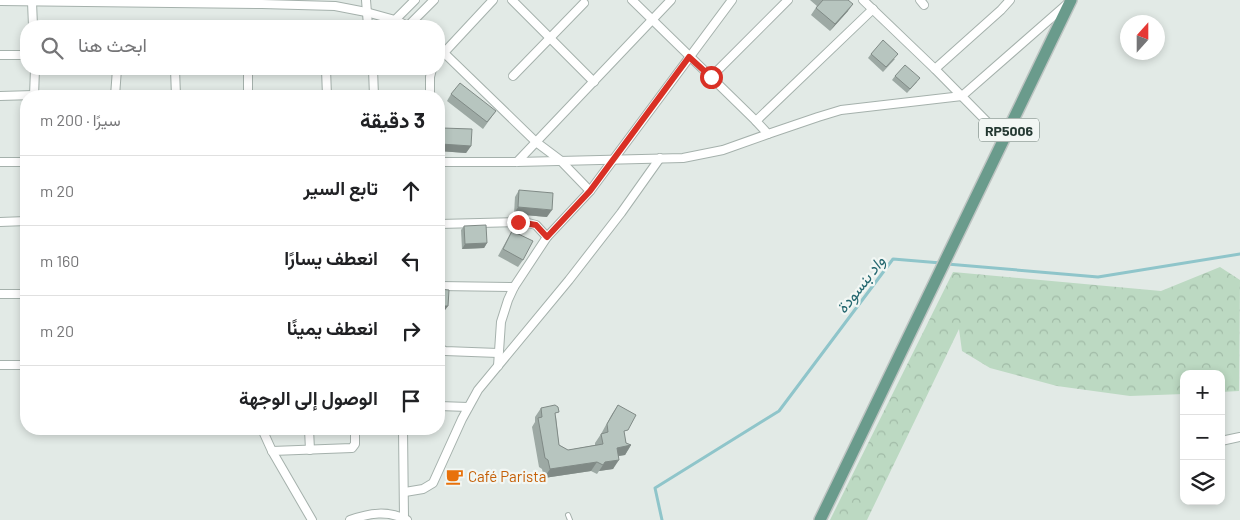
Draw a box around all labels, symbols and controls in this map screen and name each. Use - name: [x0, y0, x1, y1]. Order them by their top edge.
- north arrow: [1120, 15, 1165, 60]
- search box: [20, 20, 445, 75]
- text: ابحث هنا: [78, 33, 147, 56]
- icon: search: [38, 34, 66, 62]
- route start: [700, 66, 723, 89]
- text: 3 دقيقة: [360, 107, 425, 132]
- text: سيرًا · 200 m: [40, 110, 121, 129]
- road number: RP5006: [979, 118, 1039, 142]
- text: تابع السير: [303, 176, 378, 199]
- icon: ahead: [397, 177, 425, 205]
- text: 20 m: [40, 181, 74, 200]
- route end: [507, 211, 530, 234]
- text: انعطف يسارًا: [284, 246, 378, 269]
- icon: left: [397, 247, 425, 275]
- text: 160 m: [40, 251, 79, 270]
- water label: واد بنسودة: [832, 252, 890, 318]
- text: انعطف يمينًا: [287, 316, 378, 339]
- icon: right: [397, 317, 425, 345]
- text: 20 m: [40, 321, 74, 340]
- map controls: [1180, 370, 1225, 505]
- button: +: [1180, 370, 1225, 415]
- text: الوصول إلى الوجهة: [239, 386, 378, 409]
- icon: arrive: [397, 387, 425, 415]
- button: −: [1180, 415, 1225, 460]
- button: layers: [1180, 460, 1225, 505]
- cafe icon: Café Parista: [444, 466, 464, 486]
- place label: Café Parista: [468, 467, 546, 485]

